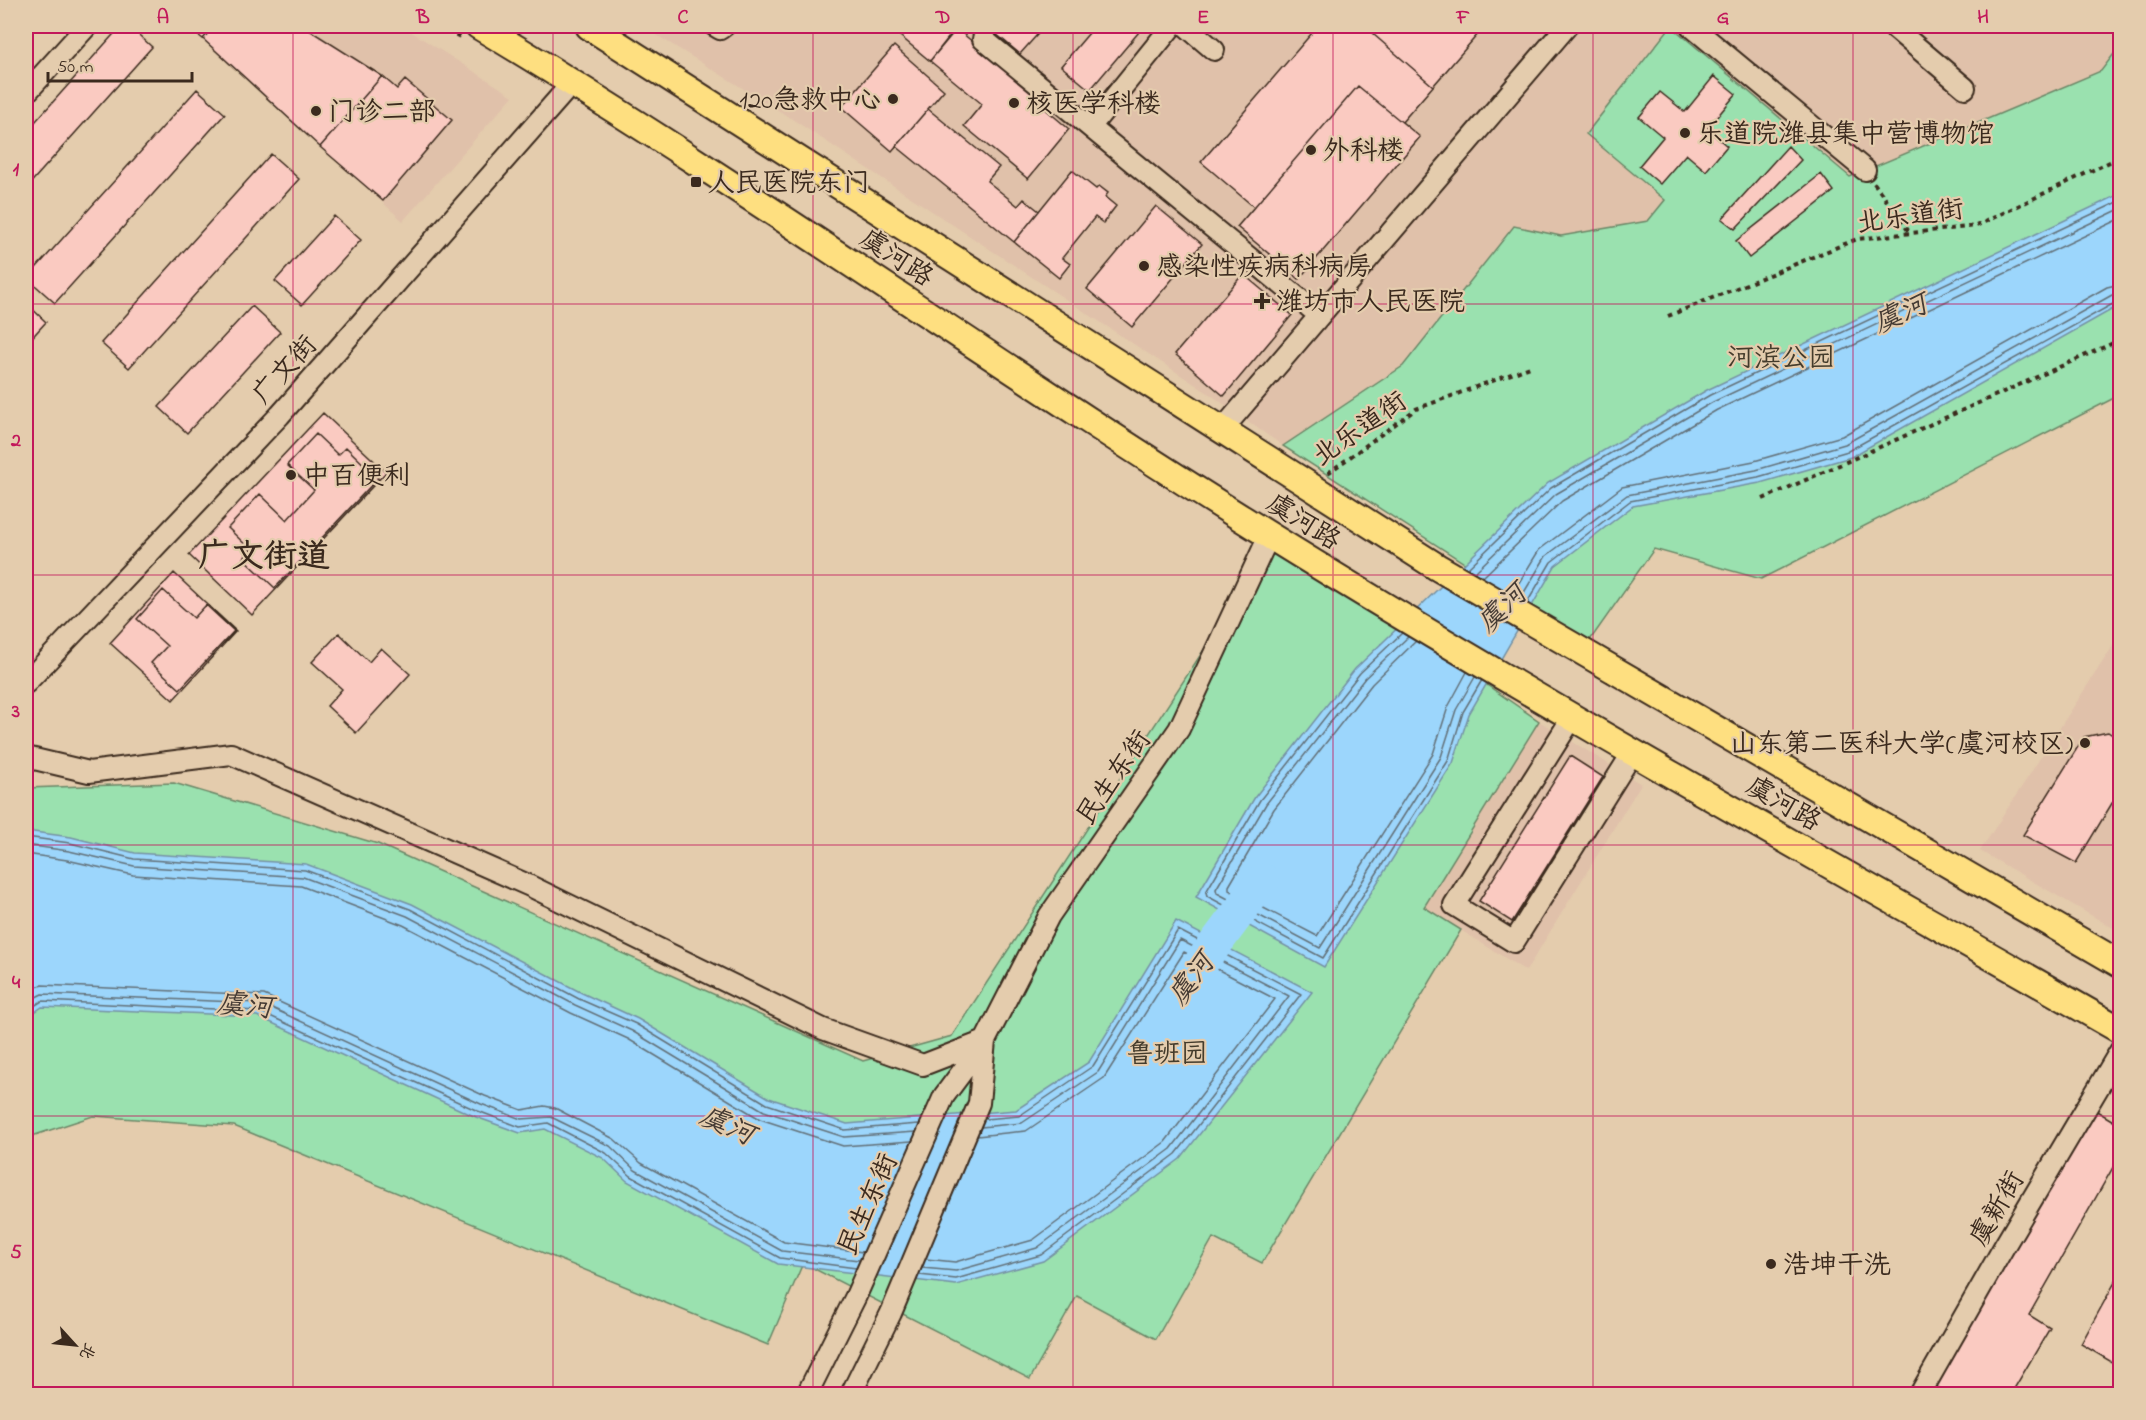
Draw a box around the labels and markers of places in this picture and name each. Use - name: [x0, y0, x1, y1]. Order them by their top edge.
- place label: 120急救中心: [739, 82, 881, 121]
- place label: 核医学科楼: [1026, 86, 1161, 125]
- marker: 120急救中心: [886, 92, 900, 106]
- place label: 门诊二部: [328, 94, 436, 133]
- marker: 核医学科楼: [1007, 96, 1021, 110]
- marker: 门诊二部: [309, 104, 323, 118]
- place label: 乐道院潍县集中营博物馆: [1697, 116, 1994, 155]
- marker: 乐道院潍县集中营博物馆: [1678, 126, 1692, 140]
- place label: 外科楼: [1323, 133, 1404, 172]
- marker: 外科楼: [1304, 143, 1318, 157]
- place label: 人民医院东门: [708, 165, 870, 204]
- marker: 人民医院东门: [689, 175, 703, 189]
- place label: 感染性疾病科病房: [1156, 249, 1372, 288]
- marker: 感染性疾病科病房: [1137, 259, 1151, 273]
- place label: 潍坊市人民医院: [1276, 284, 1465, 323]
- marker: 潍坊市人民医院: [1253, 292, 1271, 310]
- place label: 中百便利: [303, 458, 411, 497]
- marker: 中百便利: [284, 468, 298, 482]
- place label: 山东第二医科大学(虞河校区): [1730, 726, 2073, 765]
- marker: 山东第二医科大学(虞河校区): [2078, 736, 2092, 750]
- place label: 浩坤干洗: [1783, 1247, 1891, 1286]
- marker: 浩坤干洗: [1764, 1257, 1778, 1271]

